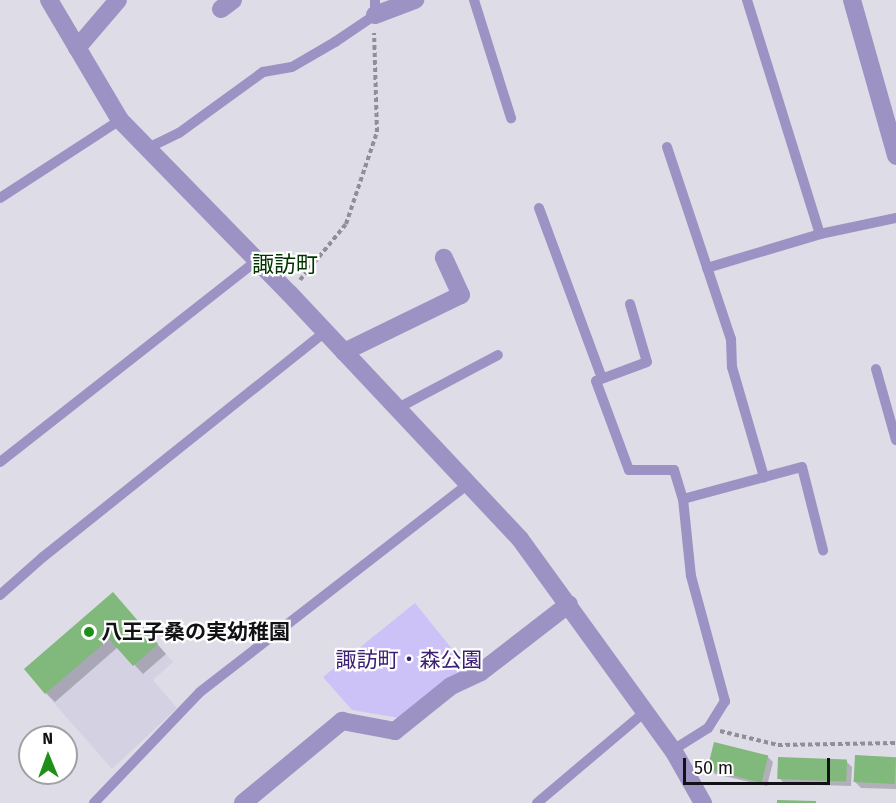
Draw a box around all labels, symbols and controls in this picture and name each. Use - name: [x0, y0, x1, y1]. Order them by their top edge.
- district label: 諏訪町: [252, 252, 318, 278]
- place label: 八王子桑の実幼稚園: [101, 619, 290, 645]
- marker: 八王子桑の実幼稚園: [82, 625, 96, 639]
- park label: 諏訪町・森公園: [336, 647, 482, 673]
- north arrow: [18, 725, 78, 785]
- text: N: [42, 729, 53, 748]
- scale bar: [686, 746, 833, 784]
- text: 50 m: [694, 757, 733, 779]

